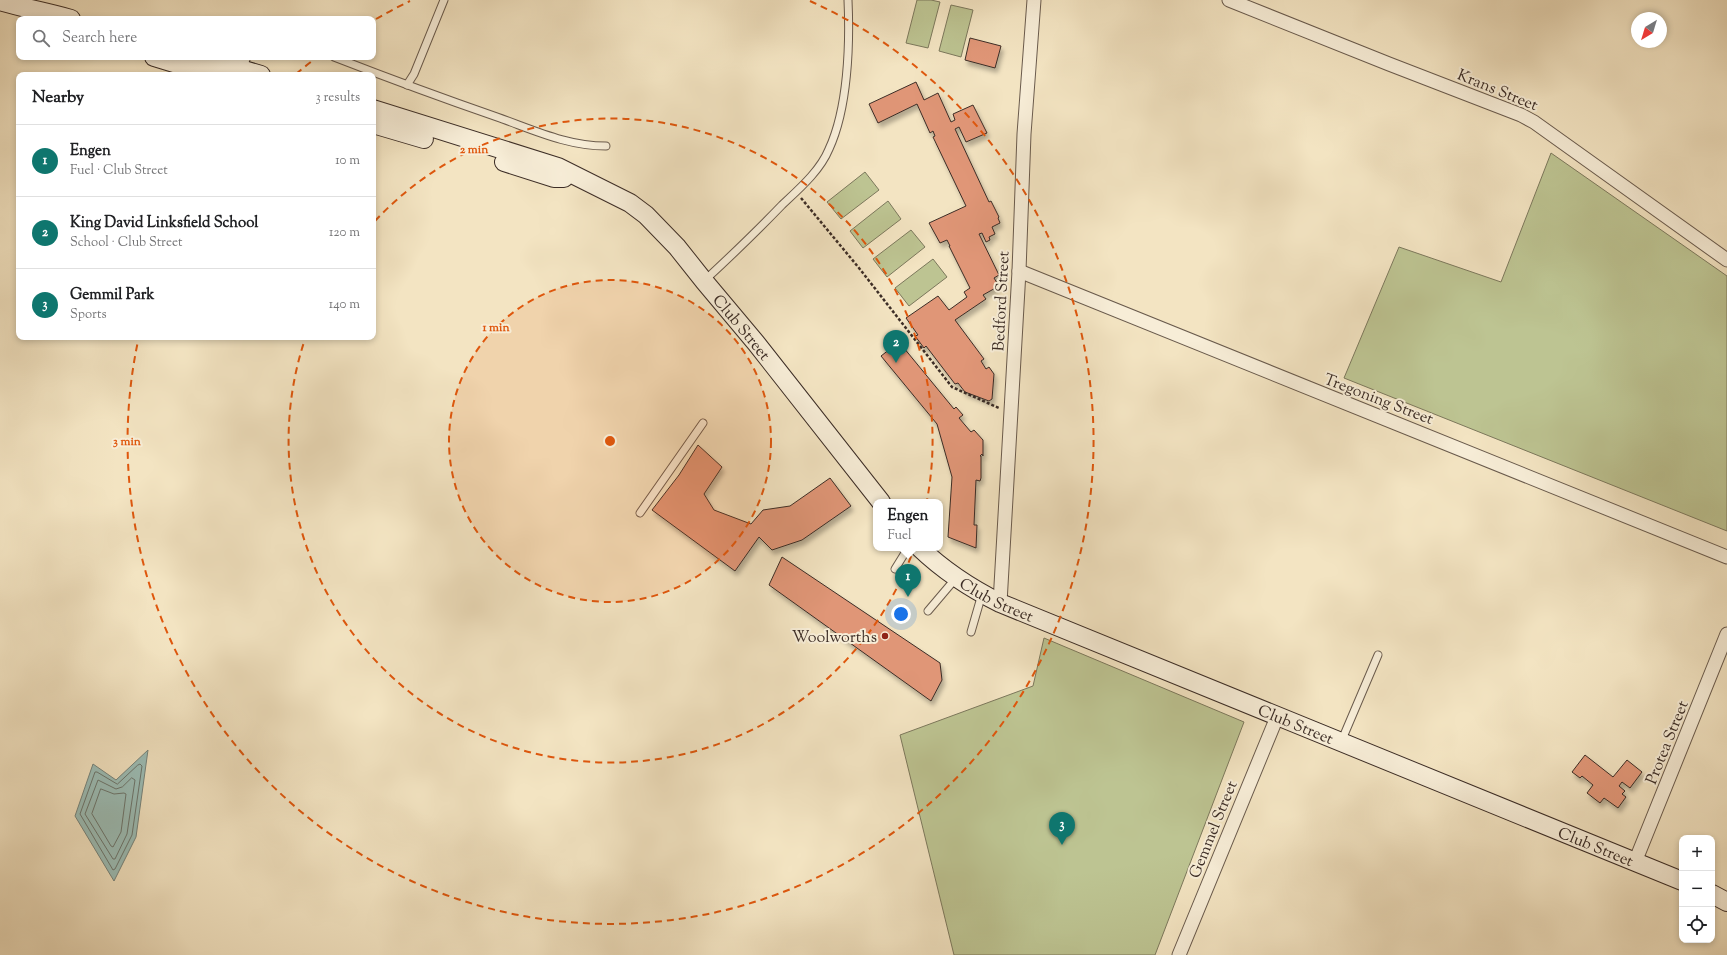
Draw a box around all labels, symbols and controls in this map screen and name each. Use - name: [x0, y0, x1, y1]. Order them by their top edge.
- north arrow: [1631, 12, 1667, 48]
- search box: [16, 16, 376, 60]
- icon: search: [30, 27, 52, 49]
- text: Search here: [62, 28, 137, 49]
- street label: Krans Street: [1453, 65, 1541, 118]
- text: Nearby: [32, 86, 84, 110]
- text: 3 results: [315, 89, 360, 107]
- text: Engen: [70, 141, 111, 162]
- text: 2 min: [460, 141, 489, 159]
- text: 1: [43, 152, 47, 170]
- text: 10 m: [335, 152, 360, 170]
- text: Fuel · Club Street: [70, 162, 168, 180]
- text: King David Linksfield School: [70, 213, 258, 234]
- text: 2: [42, 224, 48, 242]
- text: 120 m: [329, 224, 360, 242]
- text: School · Club Street: [70, 234, 182, 252]
- street label: Bedford Street: [988, 250, 1017, 352]
- text: Gemmil Park: [70, 285, 154, 306]
- street label: Club Street: [706, 290, 775, 367]
- text: 3: [42, 296, 48, 314]
- text: 140 m: [329, 296, 360, 314]
- text: Sports: [70, 306, 107, 324]
- text: 1 min: [481, 319, 510, 337]
- pin: 2: [883, 330, 909, 363]
- street label: Tregoning Street: [1320, 369, 1437, 432]
- text: 3 min: [113, 433, 142, 451]
- centre of rings: [603, 434, 617, 448]
- popup: [873, 499, 943, 551]
- text: Engen: [888, 506, 928, 527]
- text: Fuel: [888, 527, 912, 545]
- pin: 1: [895, 564, 921, 597]
- street label: Club Street: [954, 573, 1037, 630]
- your location: [891, 604, 911, 624]
- place label: Woolworths: [792, 627, 877, 650]
- marker: Woolworths: [880, 631, 890, 641]
- street label: Protea Street: [1641, 697, 1696, 788]
- street label: Club Street: [1254, 700, 1337, 752]
- street label: Gemmel Street: [1184, 777, 1245, 882]
- pin: 3: [1049, 812, 1075, 845]
- street label: Club Street: [1554, 823, 1637, 874]
- map controls: [1679, 835, 1715, 943]
- button: +: [1679, 835, 1715, 871]
- button: −: [1679, 871, 1715, 907]
- button: locate: [1679, 907, 1715, 943]

